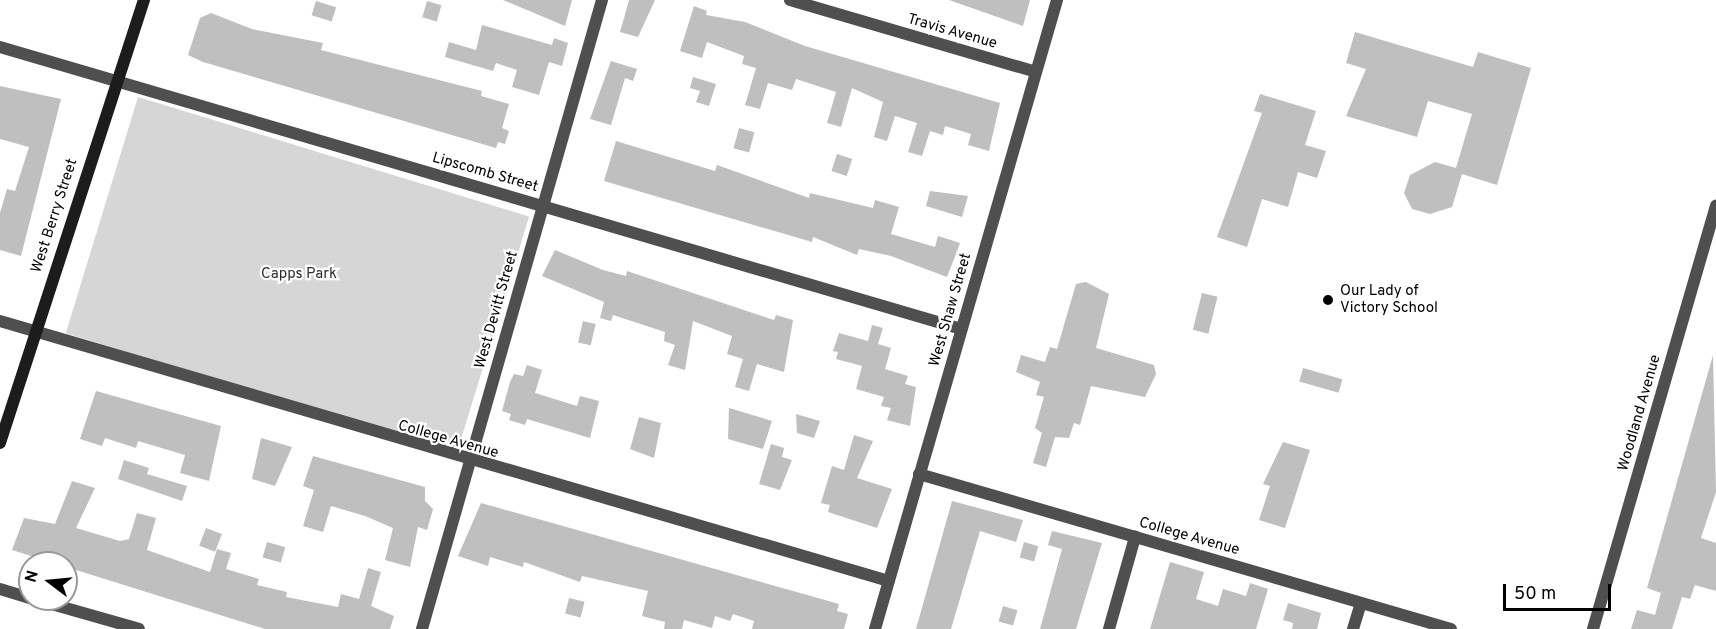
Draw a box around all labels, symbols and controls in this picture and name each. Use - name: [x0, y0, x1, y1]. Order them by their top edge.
- street label: Travis Avenue: [905, 11, 999, 53]
- street label: Lipscomb Street: [430, 149, 540, 197]
- street label: West Berry Street: [28, 157, 82, 275]
- street label: West Devitt Street: [472, 249, 522, 371]
- street label: West Shaw Street: [926, 251, 976, 369]
- park label: Capps Park: [261, 266, 337, 284]
- place label: Our Lady of Victory School: [1340, 282, 1438, 317]
- marker: Our Lady of Victory School: [1321, 293, 1335, 307]
- street label: Woodland Avenue: [1615, 352, 1665, 474]
- street label: College Avenue: [395, 417, 501, 463]
- street label: College Avenue: [1136, 514, 1242, 560]
- north arrow: [18, 551, 78, 611]
- text: N: [21, 568, 44, 585]
- scale bar: [1506, 572, 1614, 610]
- text: 50 m: [1514, 583, 1556, 606]

